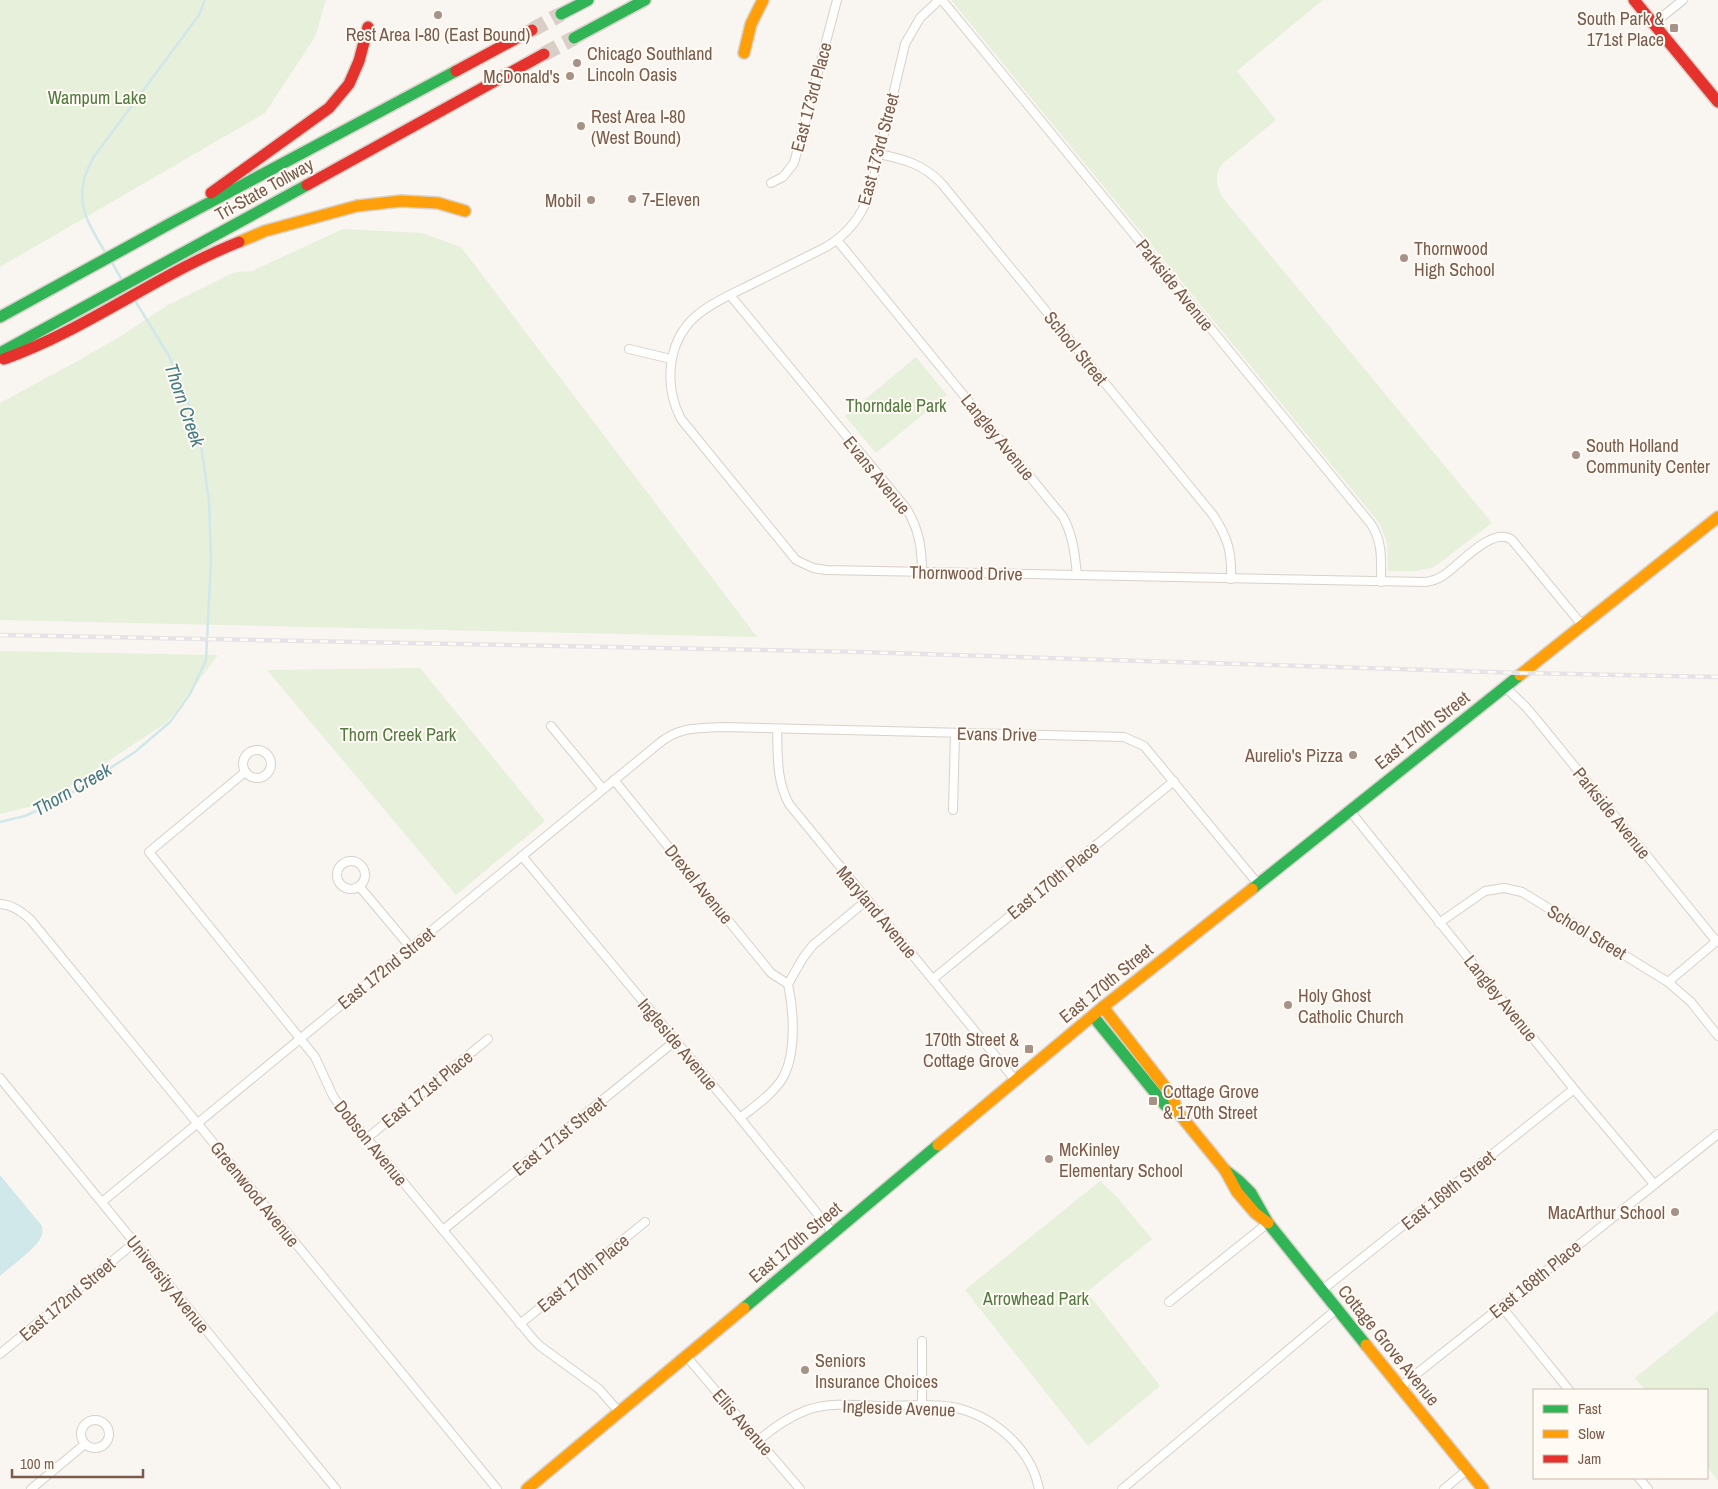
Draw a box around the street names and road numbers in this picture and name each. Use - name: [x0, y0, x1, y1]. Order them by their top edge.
- street label: East 173rd Place: [784, 39, 838, 155]
- street label: East 173rd Street: [851, 90, 905, 208]
- street label: Tri-State Tollway: [210, 151, 318, 226]
- street label: Parkside Avenue: [1130, 234, 1220, 336]
- street label: School Street: [1038, 306, 1114, 390]
- street label: Langley Avenue: [955, 388, 1041, 486]
- street label: Evans Avenue: [838, 431, 916, 519]
- street label: Thornwood Drive: [909, 560, 1023, 586]
- street label: East 170th Street: [1369, 685, 1475, 775]
- street label: Evans Drive: [957, 721, 1037, 747]
- street label: Parkside Avenue: [1567, 762, 1657, 864]
- street label: East 170th Place: [1002, 835, 1104, 925]
- street label: Drexel Avenue: [659, 839, 739, 929]
- street label: Maryland Avenue: [831, 860, 923, 964]
- street label: School Street: [1543, 898, 1631, 966]
- street label: East 172nd Street: [332, 921, 440, 1015]
- street label: East 170th Street: [1054, 937, 1158, 1029]
- street label: Langley Avenue: [1458, 949, 1544, 1047]
- street label: Ingleside Avenue: [632, 993, 724, 1095]
- street label: East 171st Place: [376, 1044, 478, 1134]
- street label: East 171st Street: [507, 1091, 611, 1181]
- street label: Dobson Avenue: [329, 1095, 413, 1191]
- street label: Greenwood Avenue: [205, 1136, 305, 1252]
- street label: East 169th Street: [1396, 1144, 1500, 1236]
- street label: East 170th Street: [743, 1196, 847, 1288]
- street label: East 170th Place: [532, 1228, 634, 1318]
- street label: University Avenue: [121, 1230, 215, 1338]
- street label: East 168th Place: [1484, 1234, 1586, 1324]
- street label: East 172nd Street: [14, 1251, 120, 1347]
- street label: Cottage Grove Avenue: [1332, 1279, 1446, 1411]
- street label: Ellis Avenue: [707, 1383, 779, 1461]
- street label: Ingleside Avenue: [842, 1394, 956, 1422]

